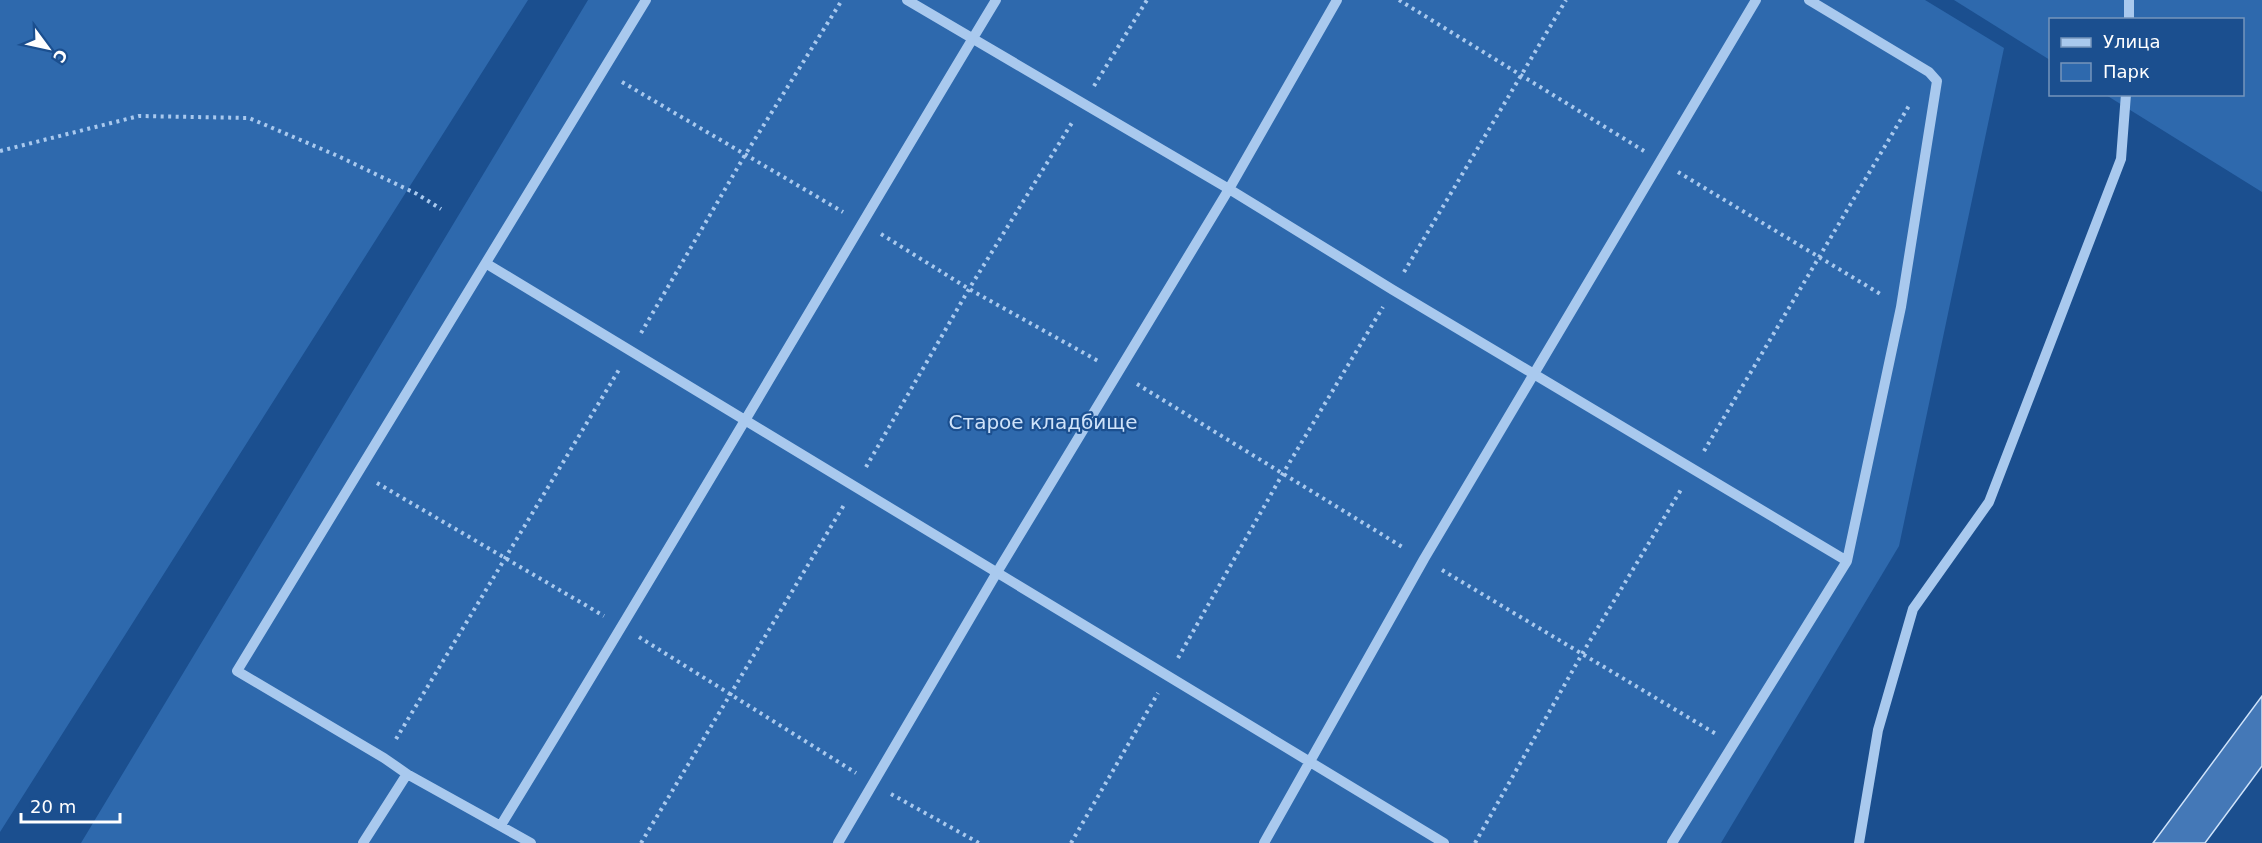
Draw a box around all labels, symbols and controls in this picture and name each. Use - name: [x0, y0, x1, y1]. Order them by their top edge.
- north arrow: [18, 18, 78, 78]
- legend: [2049, 18, 2244, 96]
- text: Улица: [2103, 31, 2160, 52]
- text: С: [49, 46, 71, 66]
- text: Парк: [2103, 61, 2150, 82]
- park label: Старое кладбище: [949, 410, 1137, 434]
- scale bar: [21, 786, 120, 824]
- text: 20 m: [30, 796, 76, 817]

